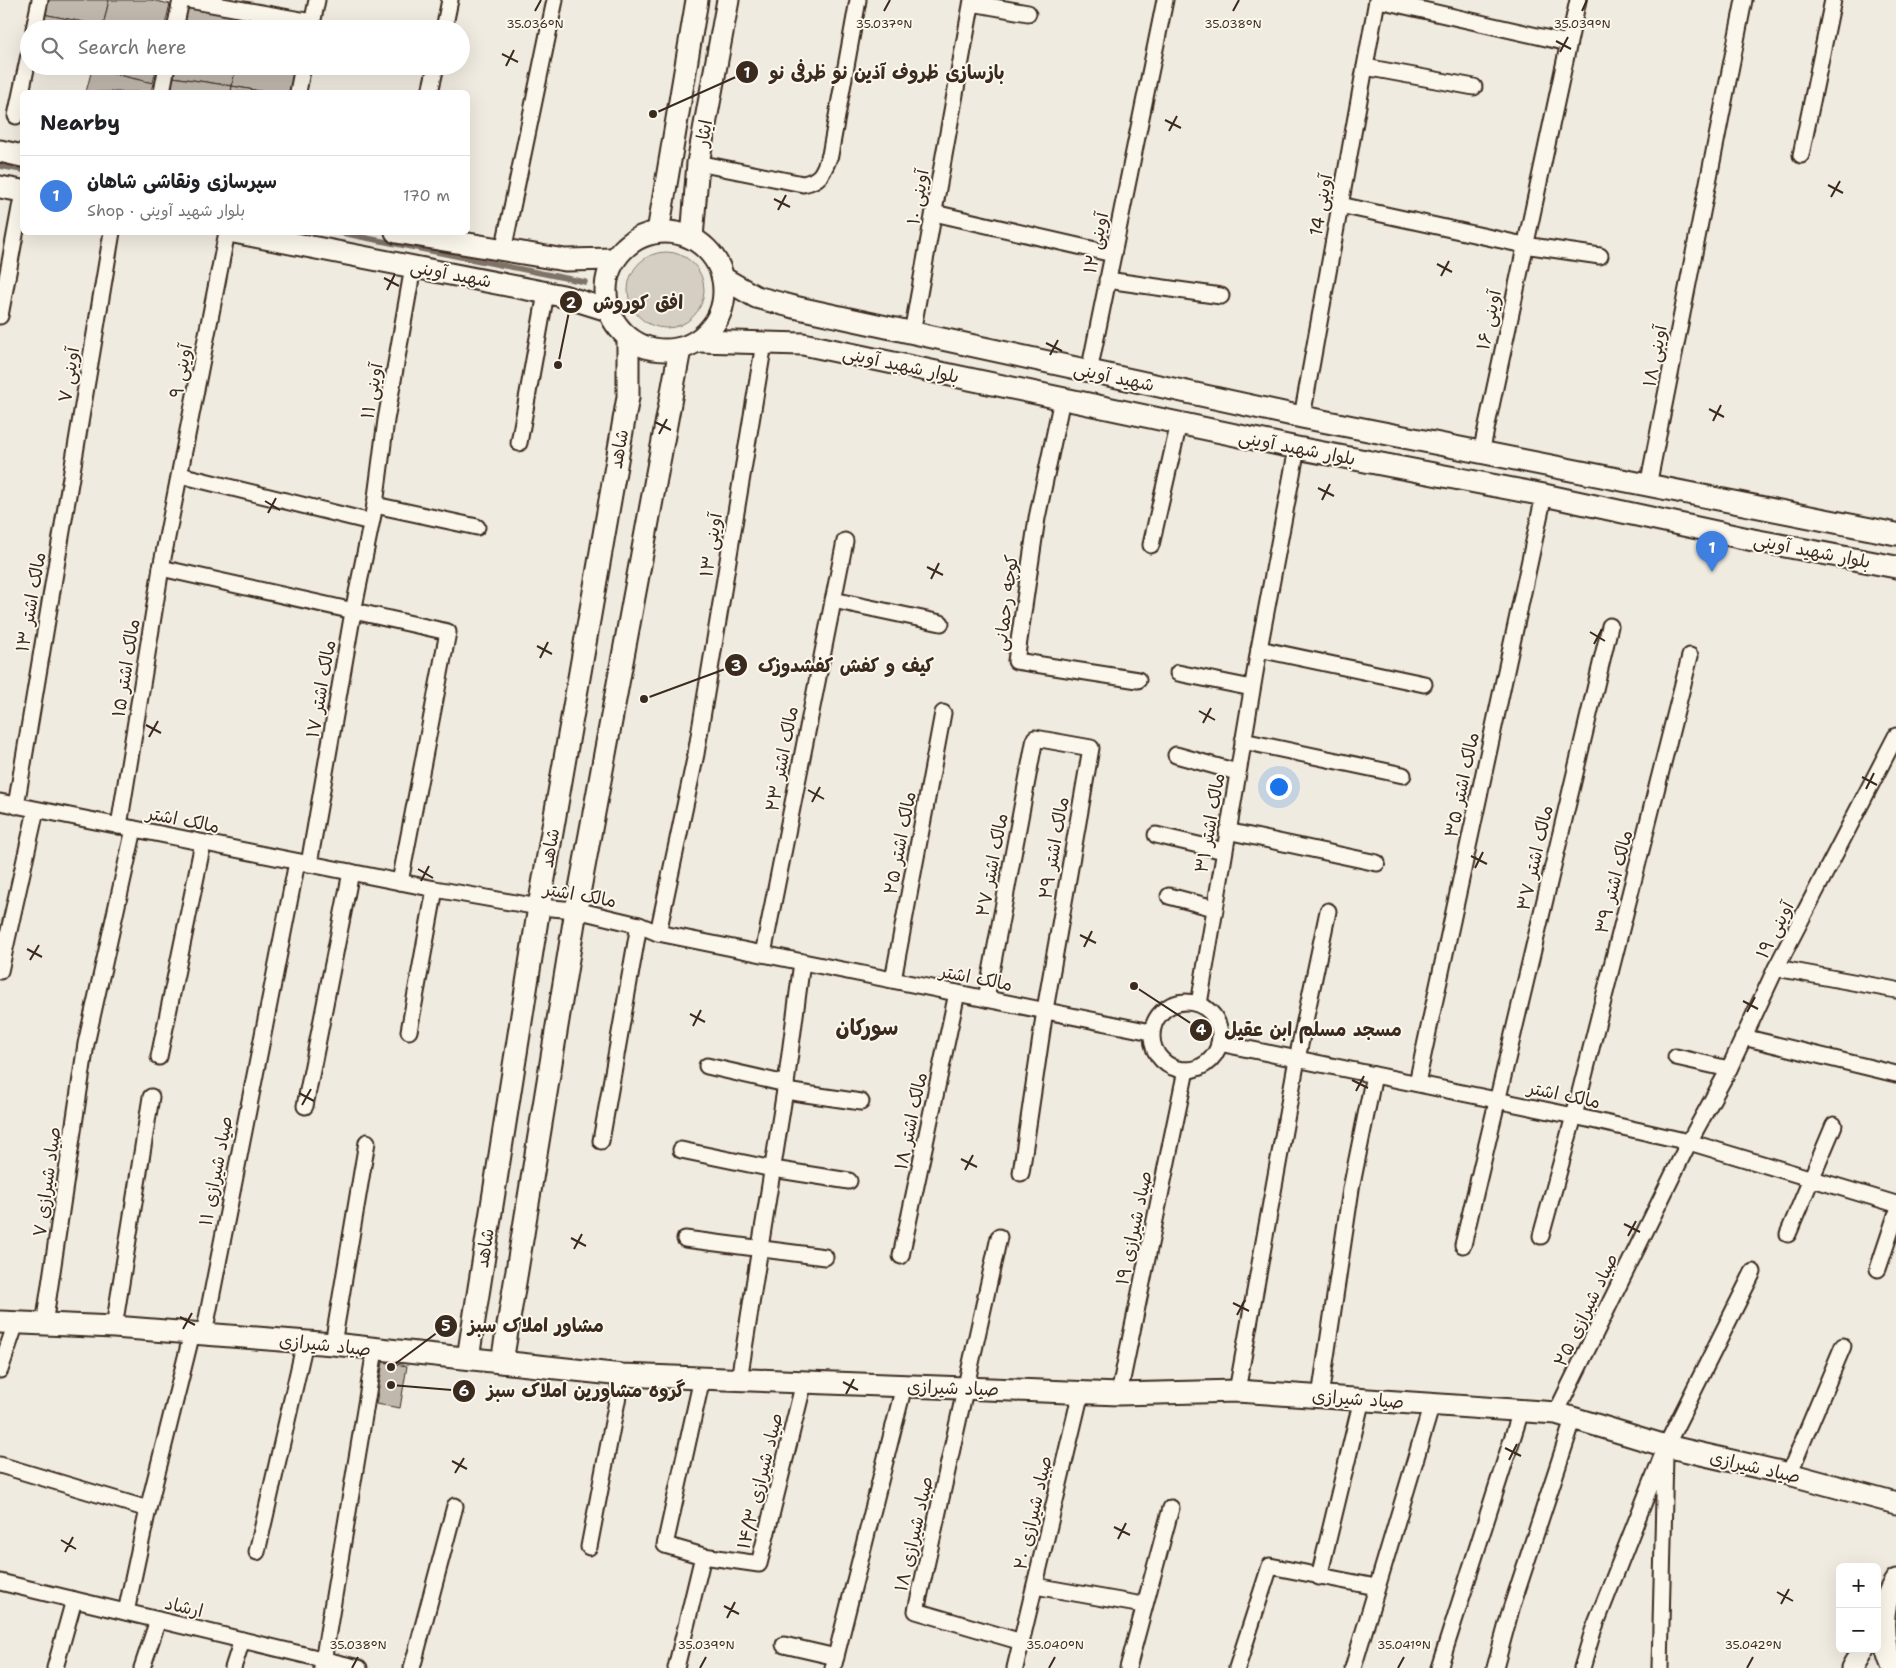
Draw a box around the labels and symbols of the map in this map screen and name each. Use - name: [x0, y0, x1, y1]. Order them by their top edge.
- text: 35.036°N: [506, 16, 564, 32]
- text: 35.037°N: [856, 16, 912, 32]
- text: 35.038°N: [1204, 16, 1262, 32]
- text: 35.039°N: [1553, 16, 1611, 32]
- callout: بازسازی ظروف آذین نو ظرفی نو: [735, 55, 1015, 89]
- text: بازسازی ظروف آذین نو ظرفی نو: [767, 59, 1005, 85]
- text: 1: [744, 63, 751, 83]
- street label: ایثار: [690, 118, 718, 150]
- street label: ۱۰ آوینی: [901, 166, 935, 226]
- street label: آوینی 14: [1304, 171, 1339, 238]
- street label: ۱۲ آوینی: [1078, 209, 1114, 276]
- street label: شهید آوینی: [408, 254, 494, 294]
- callout: افق کوروش: [558, 285, 693, 319]
- street label: ۱۶ آوینی: [1471, 286, 1507, 352]
- text: افق کوروش: [593, 290, 683, 315]
- text: 2: [566, 293, 577, 313]
- street label: ۱۸ آوینی: [1637, 322, 1673, 389]
- street label: ۹ آوینی: [164, 340, 198, 400]
- street label: بلوار شهید آوینی: [841, 341, 961, 389]
- street label: ۷ آوینی: [53, 344, 85, 404]
- street label: شهید آوینی: [1071, 357, 1157, 397]
- street label: ۱۱ آوینی: [355, 360, 389, 421]
- street label: بلوار شهید آوینی: [1237, 425, 1357, 471]
- street label: شاهد: [604, 427, 634, 471]
- street label: آوینی ۱۳: [694, 510, 728, 579]
- street label: بلوار شهید آوینی: [1752, 528, 1872, 574]
- pin: 1: [1696, 531, 1728, 572]
- street label: مالک اشتر ۱۳: [10, 550, 52, 654]
- street label: کوچه رحمانی: [988, 553, 1024, 653]
- street label: مالک اشتر ۱۵: [106, 617, 146, 719]
- street label: مالک اشتر ۱۷: [301, 638, 341, 740]
- callout: کیف و کفش کفشدوزک: [723, 648, 944, 682]
- text: کیف و کفش کفشدوزک: [758, 653, 935, 678]
- text: 3: [731, 656, 741, 676]
- street label: مالک اشتر ۲۳: [760, 704, 804, 814]
- street label: مالک اشتر ۳۵: [1439, 730, 1485, 840]
- street label: مالک اشتر ۳۱: [1189, 771, 1231, 875]
- your location: [1266, 774, 1292, 800]
- street label: مالک اشتر ۲۵: [878, 789, 922, 897]
- street label: مالک اشتر ۲۹: [1033, 795, 1075, 901]
- street label: مالک اشتر: [143, 801, 221, 839]
- street label: مالک اشتر ۳۷: [1511, 803, 1559, 913]
- street label: مالک اشتر ۲۷: [970, 811, 1014, 919]
- street label: شاهد: [535, 826, 565, 870]
- street label: مالک اشتر ۳۹: [1590, 828, 1638, 936]
- street label: مالک اشتر: [540, 876, 618, 913]
- street label: آوینی ۱۹: [1750, 896, 1800, 963]
- street label: مالک اشتر: [936, 959, 1014, 997]
- district label: سورکان: [836, 1013, 898, 1042]
- callout: مسجد مسلم ابن عقیل: [1189, 1013, 1411, 1047]
- text: مسجد مسلم ابن عقیل: [1224, 1017, 1402, 1044]
- text: 4: [1196, 1020, 1207, 1040]
- street label: مالک اشتر ۱۸: [889, 1070, 933, 1172]
- street label: مالک اشتر: [1523, 1075, 1603, 1114]
- street label: صیاد شیرازی ۱۱: [194, 1114, 238, 1228]
- street label: صیاد شیرازی ۷: [27, 1125, 67, 1239]
- street label: صیاد شیرازی ۱۹: [1110, 1169, 1158, 1287]
- street label: شاهد: [470, 1227, 500, 1269]
- street label: صیاد شیرازی ۲۵: [1548, 1249, 1624, 1371]
- callout: مشاور املاک سبز: [433, 1309, 614, 1343]
- text: مشاور املاک سبز: [466, 1313, 604, 1338]
- text: 5: [441, 1316, 451, 1336]
- street label: صیاد شیرازی: [278, 1328, 372, 1362]
- callout: گروه مشاورین املاک سبز: [452, 1374, 695, 1408]
- street label: صیاد شیرازی: [906, 1374, 1000, 1402]
- text: گروه مشاورین املاک سبز: [485, 1378, 686, 1403]
- text: 6: [459, 1381, 469, 1401]
- street label: صیاد شیرازی: [1311, 1384, 1405, 1414]
- street label: صیاد شیرازی ۱۴/۳: [731, 1410, 789, 1552]
- street label: صیاد شیرازی: [1707, 1445, 1803, 1489]
- street label: صیاد شیرازی ۲۰: [1008, 1454, 1058, 1572]
- street label: صیاد شیرازی ۱۸: [889, 1474, 939, 1594]
- street label: ارشاد: [162, 1591, 206, 1623]
- text: 35.038°N: [329, 1637, 387, 1653]
- text: 35.039°N: [677, 1637, 735, 1653]
- text: 35.040°N: [1026, 1637, 1084, 1653]
- text: 35.041°N: [1377, 1637, 1431, 1653]
- text: 35.042°N: [1724, 1637, 1782, 1653]

